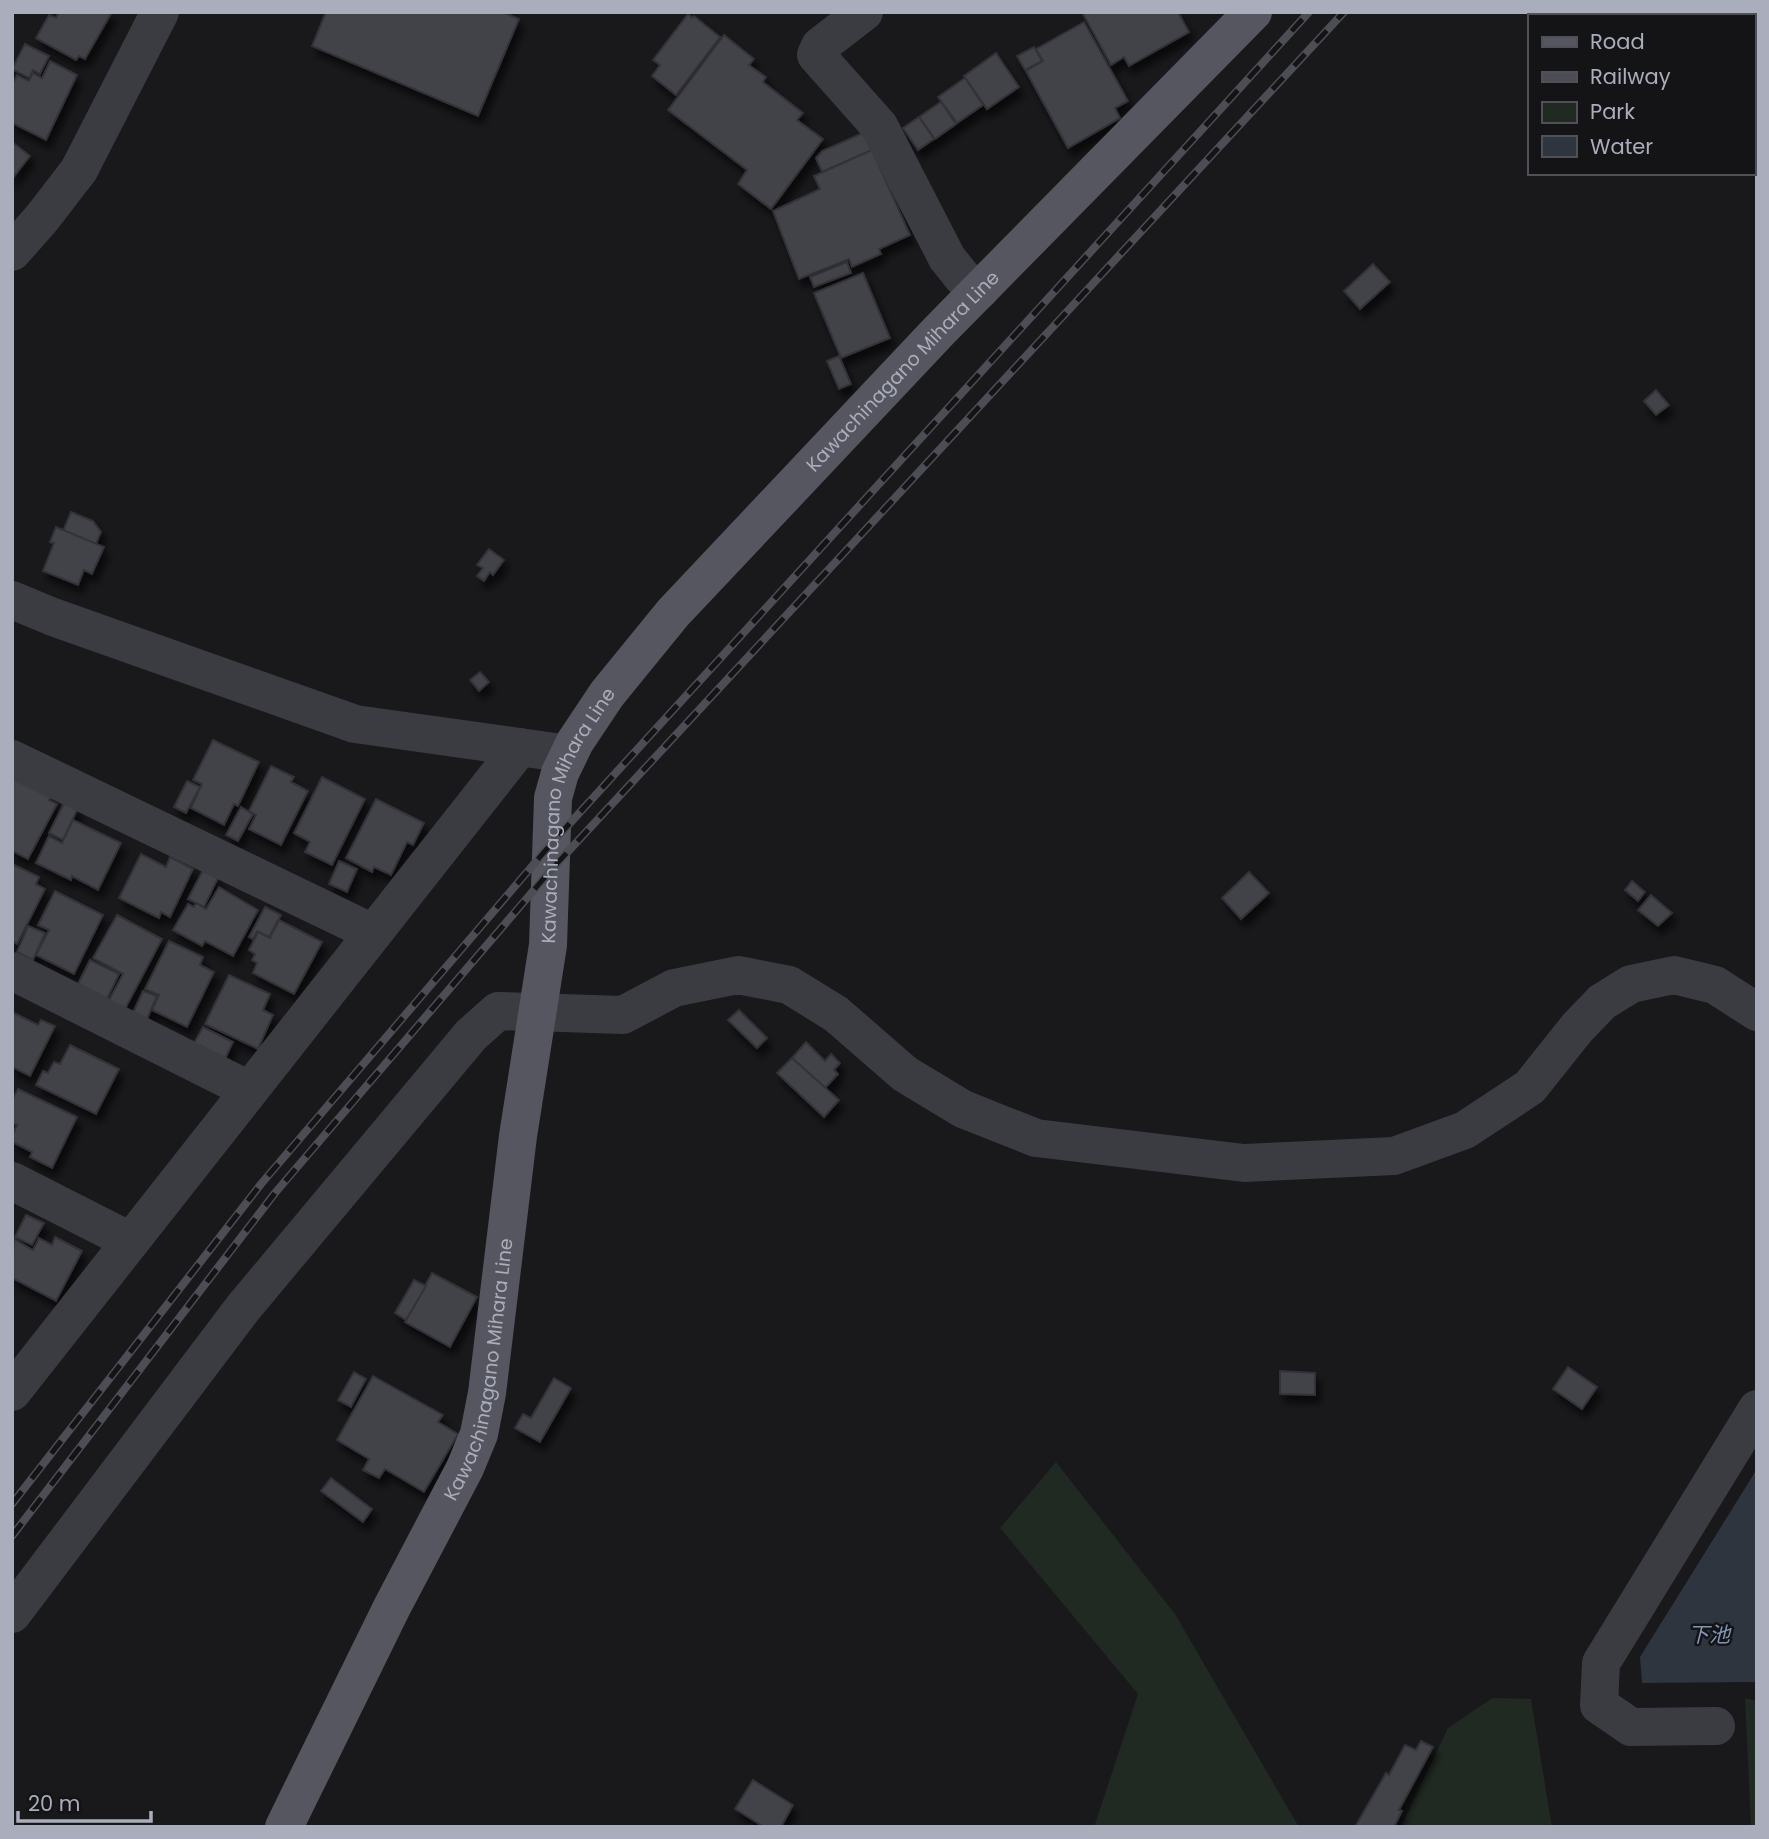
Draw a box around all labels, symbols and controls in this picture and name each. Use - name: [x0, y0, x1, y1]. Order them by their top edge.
- legend: [1528, 14, 1755, 175]
- text: Road: [1590, 27, 1645, 56]
- text: Railway: [1590, 62, 1671, 91]
- text: Park: [1590, 97, 1635, 126]
- text: Water: [1590, 132, 1653, 161]
- street label: Kawachinagano Mihara Line: [800, 265, 1005, 478]
- street label: Kawachinagano Mihara Line: [535, 682, 622, 944]
- street label: Kawachinagano Mihara Line: [437, 1237, 520, 1505]
- water label: 下池: [1688, 1620, 1732, 1649]
- scale bar: [18, 1780, 150, 1824]
- text: 20 m: [28, 1789, 81, 1818]

